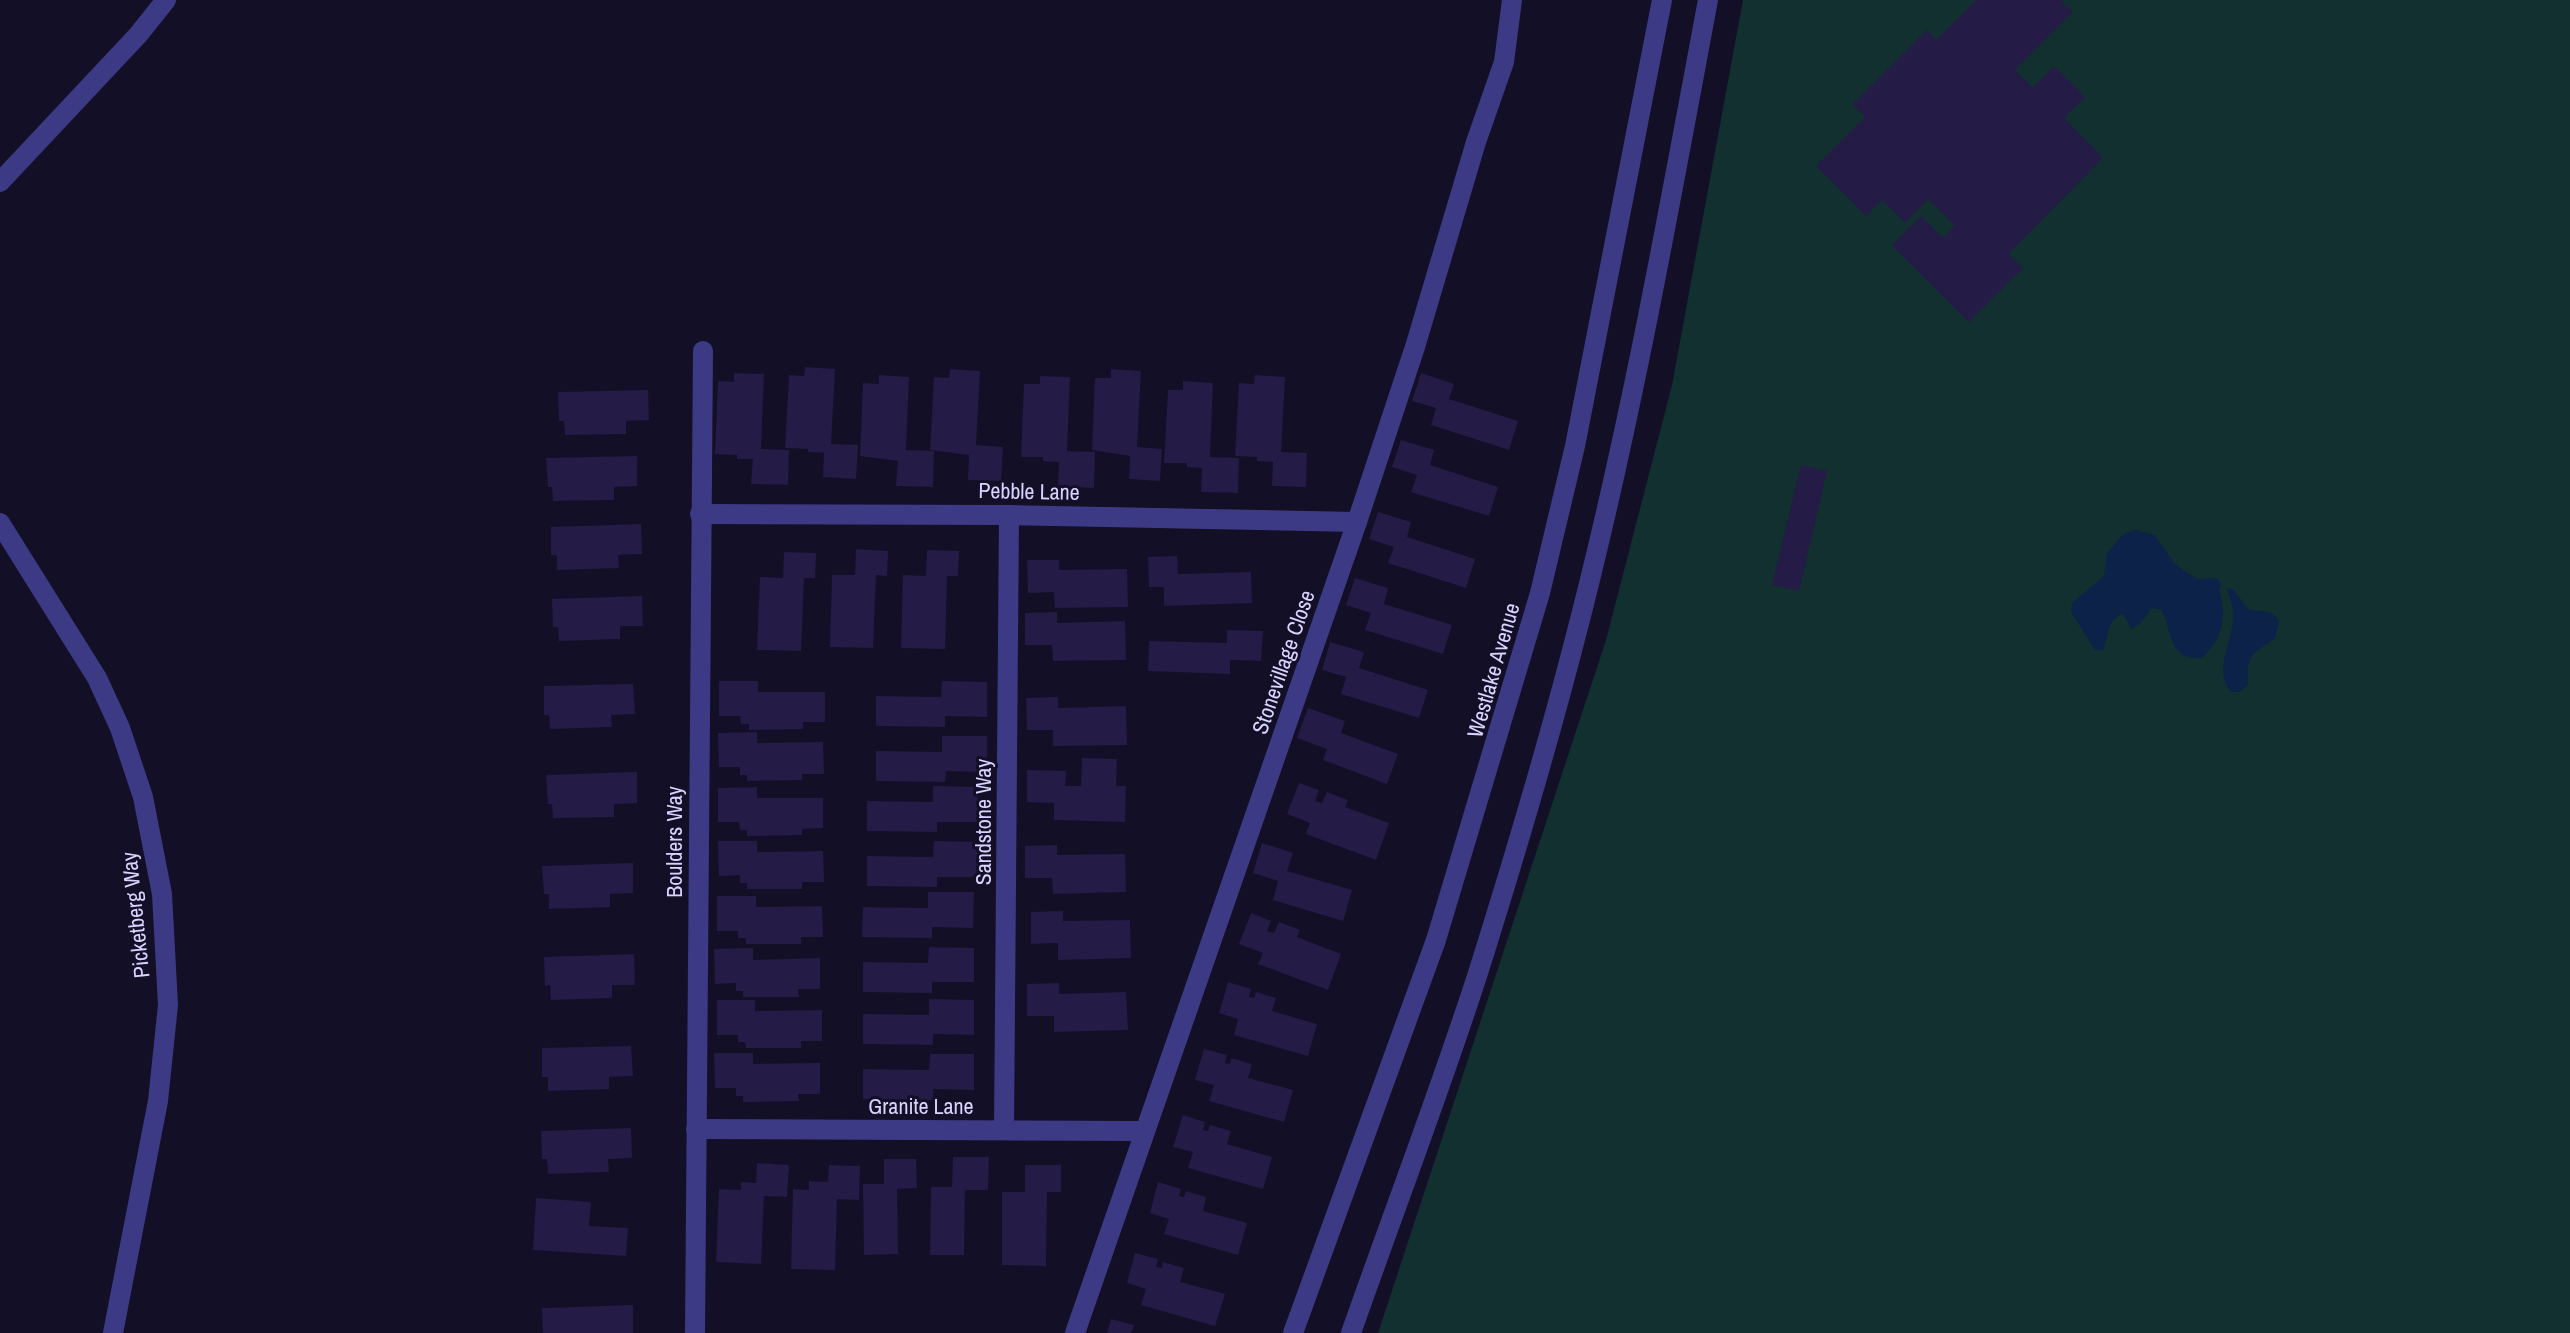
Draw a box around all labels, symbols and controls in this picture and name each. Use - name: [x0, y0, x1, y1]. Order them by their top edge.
- street label: Pebble Lane: [978, 475, 1080, 507]
- street label: Stonevillage Close: [1244, 586, 1322, 738]
- street label: Westlake Avenue: [1459, 599, 1527, 741]
- street label: Sandstone Way: [968, 759, 998, 885]
- street label: Boulders Way: [659, 786, 689, 898]
- street label: Picketberg Way: [113, 850, 157, 980]
- street label: Granite Lane: [868, 1091, 974, 1121]

